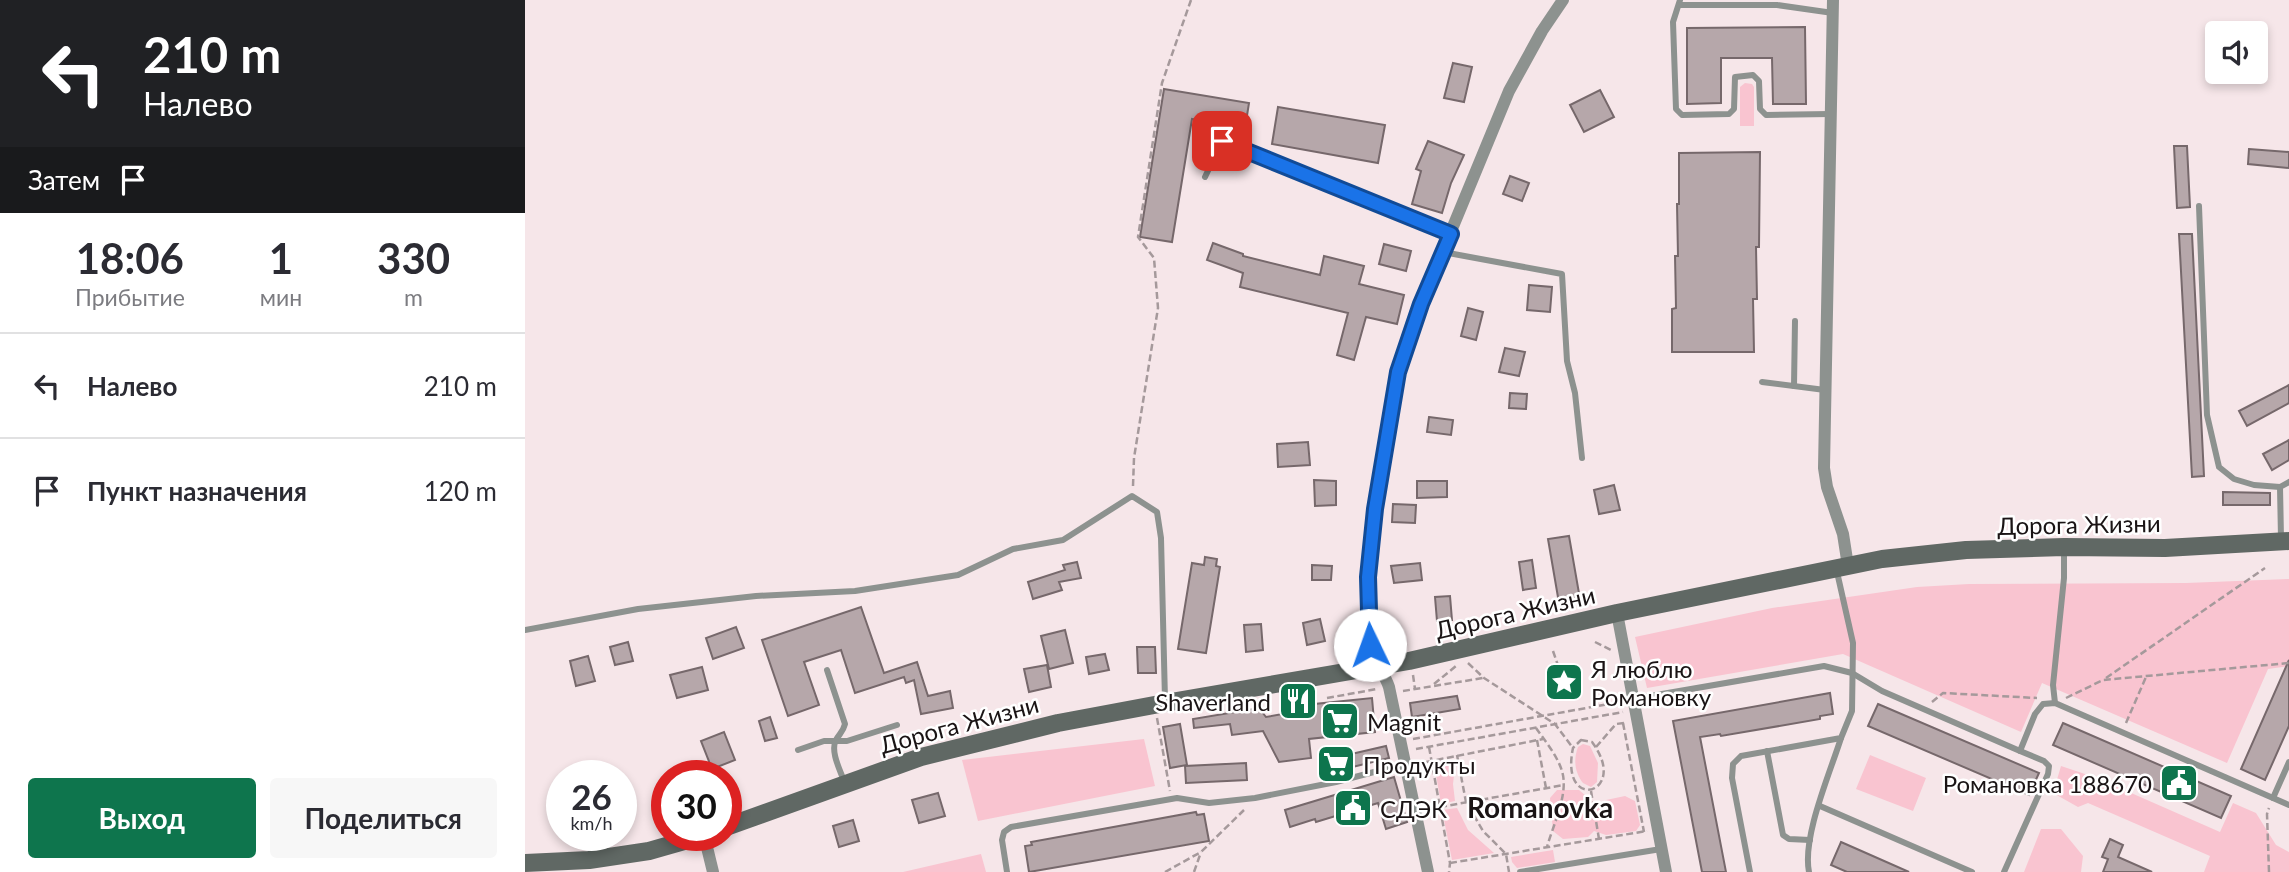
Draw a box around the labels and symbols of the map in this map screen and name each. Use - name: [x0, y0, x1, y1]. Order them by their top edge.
- pin: [1192, 111, 1252, 171]
- street label: Дорога Жизни: [1997, 508, 2161, 540]
- street label: Дорога Жизни: [1432, 580, 1598, 644]
- position arrow: [1333, 608, 1407, 682]
- place label: Я люблю Романовку: [1590, 654, 1712, 711]
- place icon: Я люблю Романовку: [1543, 661, 1585, 703]
- restaurant icon: Shaverland: [1277, 680, 1319, 722]
- place label: Shaverland: [1155, 687, 1271, 716]
- street label: Дорога Жизни: [876, 689, 1042, 759]
- supermarket icon: Magnit: [1319, 700, 1361, 742]
- place label: Magnit: [1367, 707, 1441, 736]
- supermarket icon: Продукты: [1315, 743, 1357, 785]
- place label: Продукты: [1363, 750, 1476, 779]
- speed limit sign: 30: [651, 760, 742, 851]
- public building icon: Романовка 188670: [2158, 762, 2200, 804]
- place label: Романовка 188670: [1943, 769, 2152, 798]
- public building icon: СДЭК: [1332, 787, 1374, 829]
- district label: Romanovka: [1467, 790, 1613, 824]
- place label: СДЭК: [1380, 794, 1447, 823]

